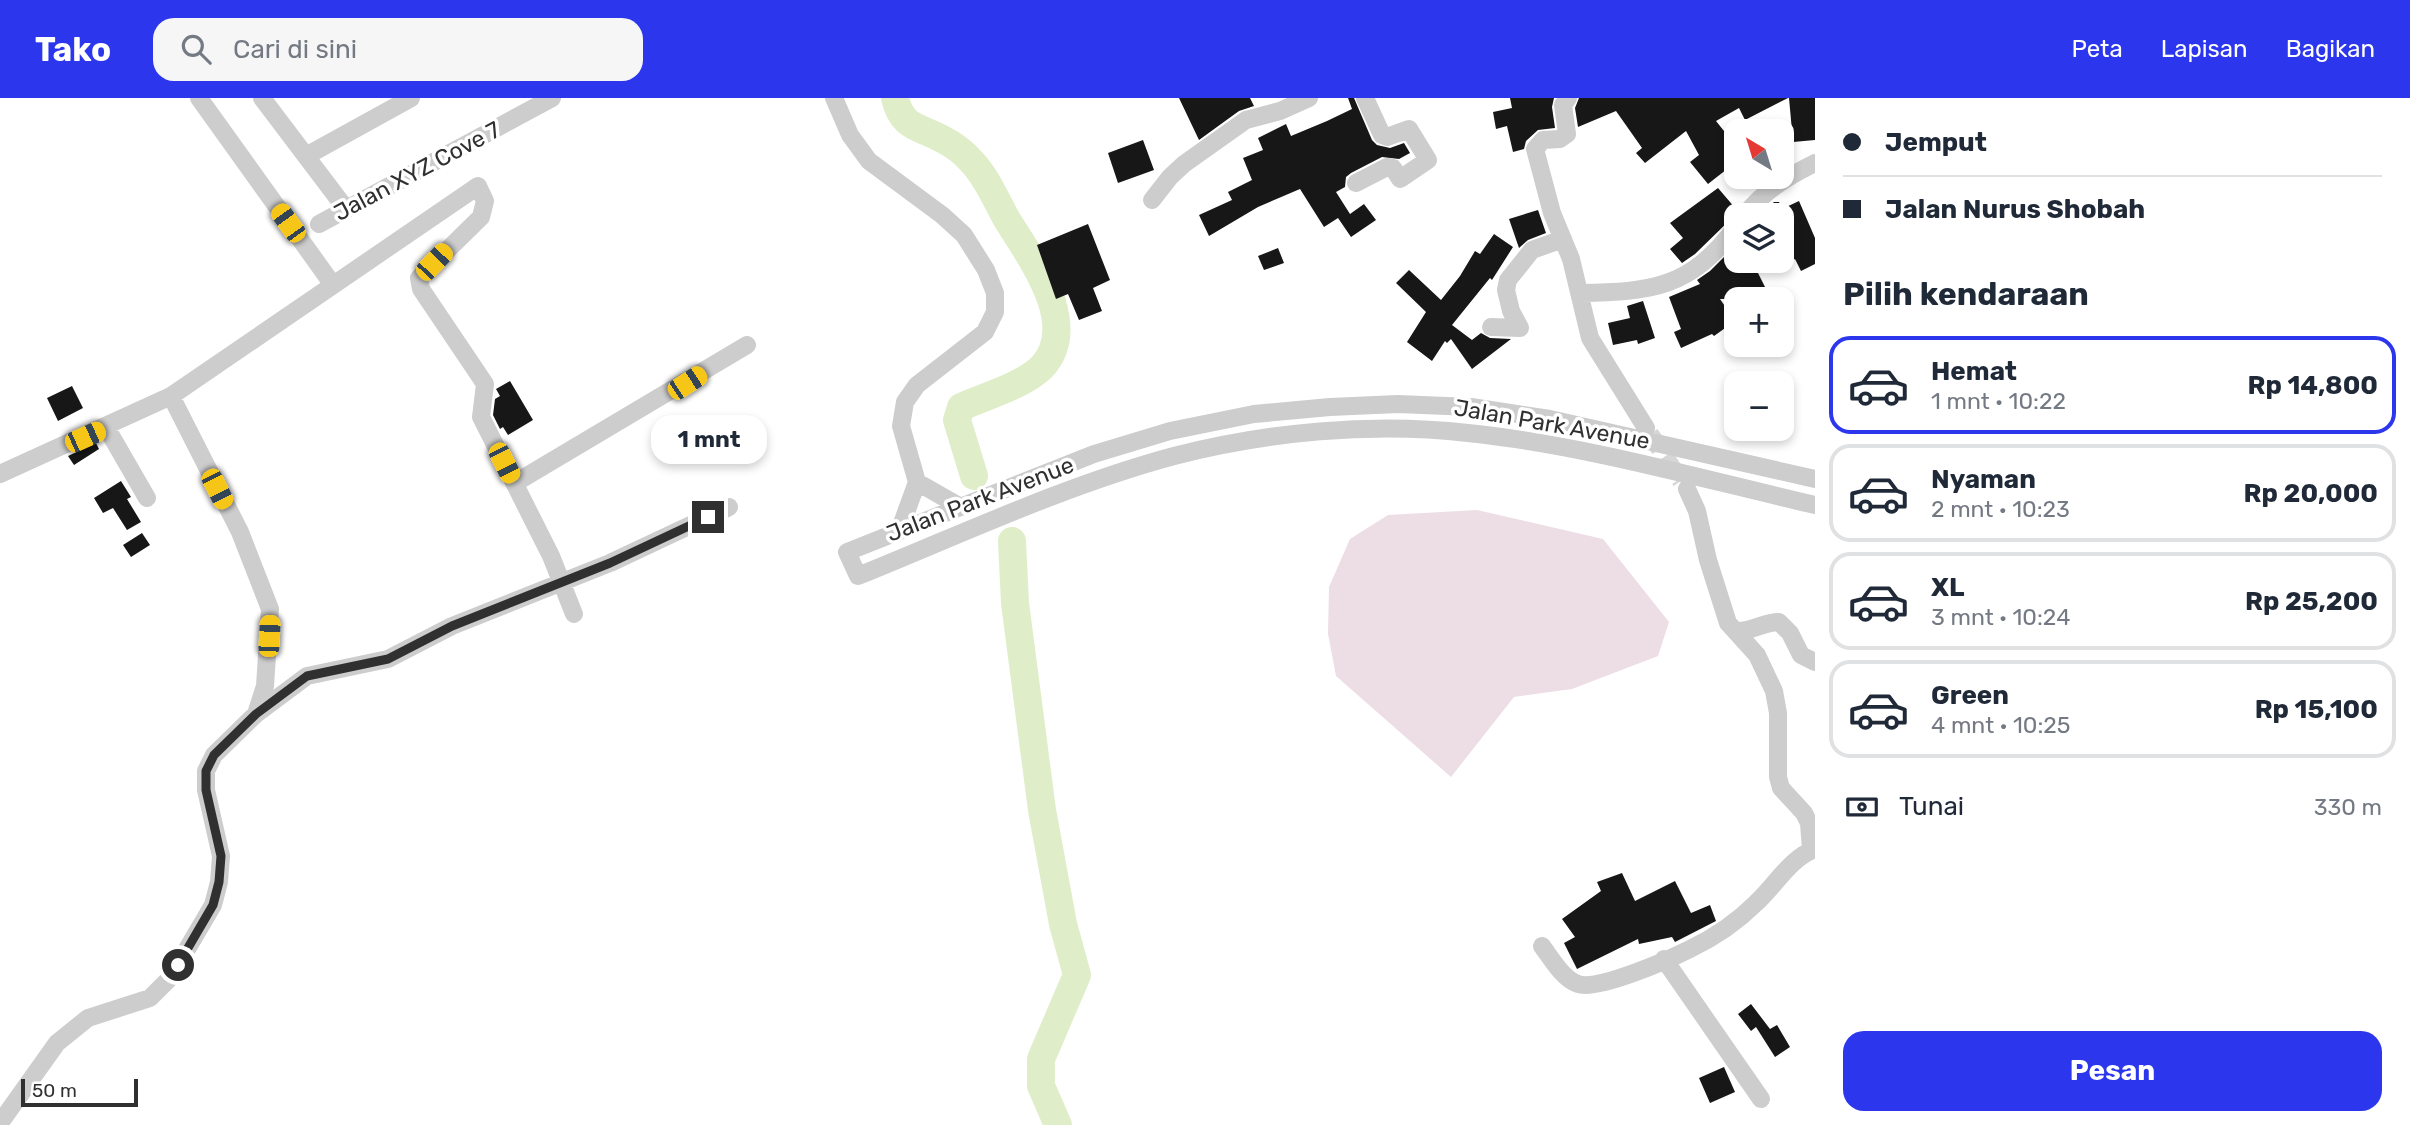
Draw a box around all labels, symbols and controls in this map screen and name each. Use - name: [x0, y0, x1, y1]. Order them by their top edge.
- search box: [153, 18, 643, 81]
- text: Tako: [35, 30, 111, 69]
- icon: search: [177, 30, 215, 68]
- text: Cari di sini: [233, 34, 357, 65]
- text: Peta: [2071, 35, 2123, 63]
- text: Lapisan: [2161, 35, 2248, 63]
- text: Bagikan: [2286, 35, 2375, 63]
- street label: Jalan XYZ Cove 7: [329, 115, 505, 227]
- north arrow: [1724, 119, 1794, 189]
- map controls: [1724, 119, 1794, 441]
- text: Jemput: [1885, 127, 1987, 158]
- text: Jalan Nurus Shobah: [1885, 194, 2145, 225]
- car: [268, 200, 309, 246]
- button: layers: [1724, 203, 1794, 273]
- car: [412, 240, 457, 284]
- text: Pilih kendaraan: [1843, 275, 2089, 313]
- button: +: [1724, 287, 1794, 357]
- icon: car: [1847, 354, 1910, 417]
- text: Hemat: [1931, 356, 2017, 387]
- car: [664, 363, 711, 403]
- text: Rp 14,800: [2248, 370, 2378, 401]
- button: −: [1724, 371, 1794, 441]
- text: 1 mnt · 10:22: [1931, 387, 2066, 415]
- street label: Jalan Park Avenue: [1452, 393, 1652, 455]
- callout: 1 mnt: [650, 416, 766, 464]
- car: [62, 419, 109, 455]
- text: 1 mnt: [678, 425, 740, 453]
- car: [486, 440, 523, 486]
- street label: Jalan Park Avenue: [882, 450, 1078, 548]
- icon: car: [1847, 462, 1910, 525]
- text: Nyaman: [1931, 464, 2036, 495]
- car: [199, 466, 236, 512]
- text: Rp 20,000: [2244, 478, 2378, 509]
- text: 2 mnt · 10:23: [1931, 495, 2070, 523]
- route end: [692, 501, 724, 533]
- icon: car: [1847, 570, 1910, 633]
- text: XL: [1931, 572, 1964, 603]
- text: Rp 25,200: [2245, 586, 2378, 617]
- text: 3 mnt · 10:24: [1931, 603, 2070, 631]
- car: [258, 614, 281, 658]
- icon: car: [1847, 678, 1910, 741]
- text: Green: [1931, 680, 2009, 711]
- text: Rp 15,100: [2255, 694, 2378, 725]
- text: 4 mnt · 10:25: [1931, 711, 2071, 739]
- icon: cash: [1843, 788, 1881, 826]
- text: Tunai: [1899, 791, 1964, 822]
- text: 330 m: [2314, 793, 2382, 821]
- route start: [162, 949, 194, 981]
- button: Pesan: [1843, 1031, 2382, 1111]
- scale bar: [21, 1076, 138, 1108]
- text: 50 m: [32, 1079, 77, 1102]

